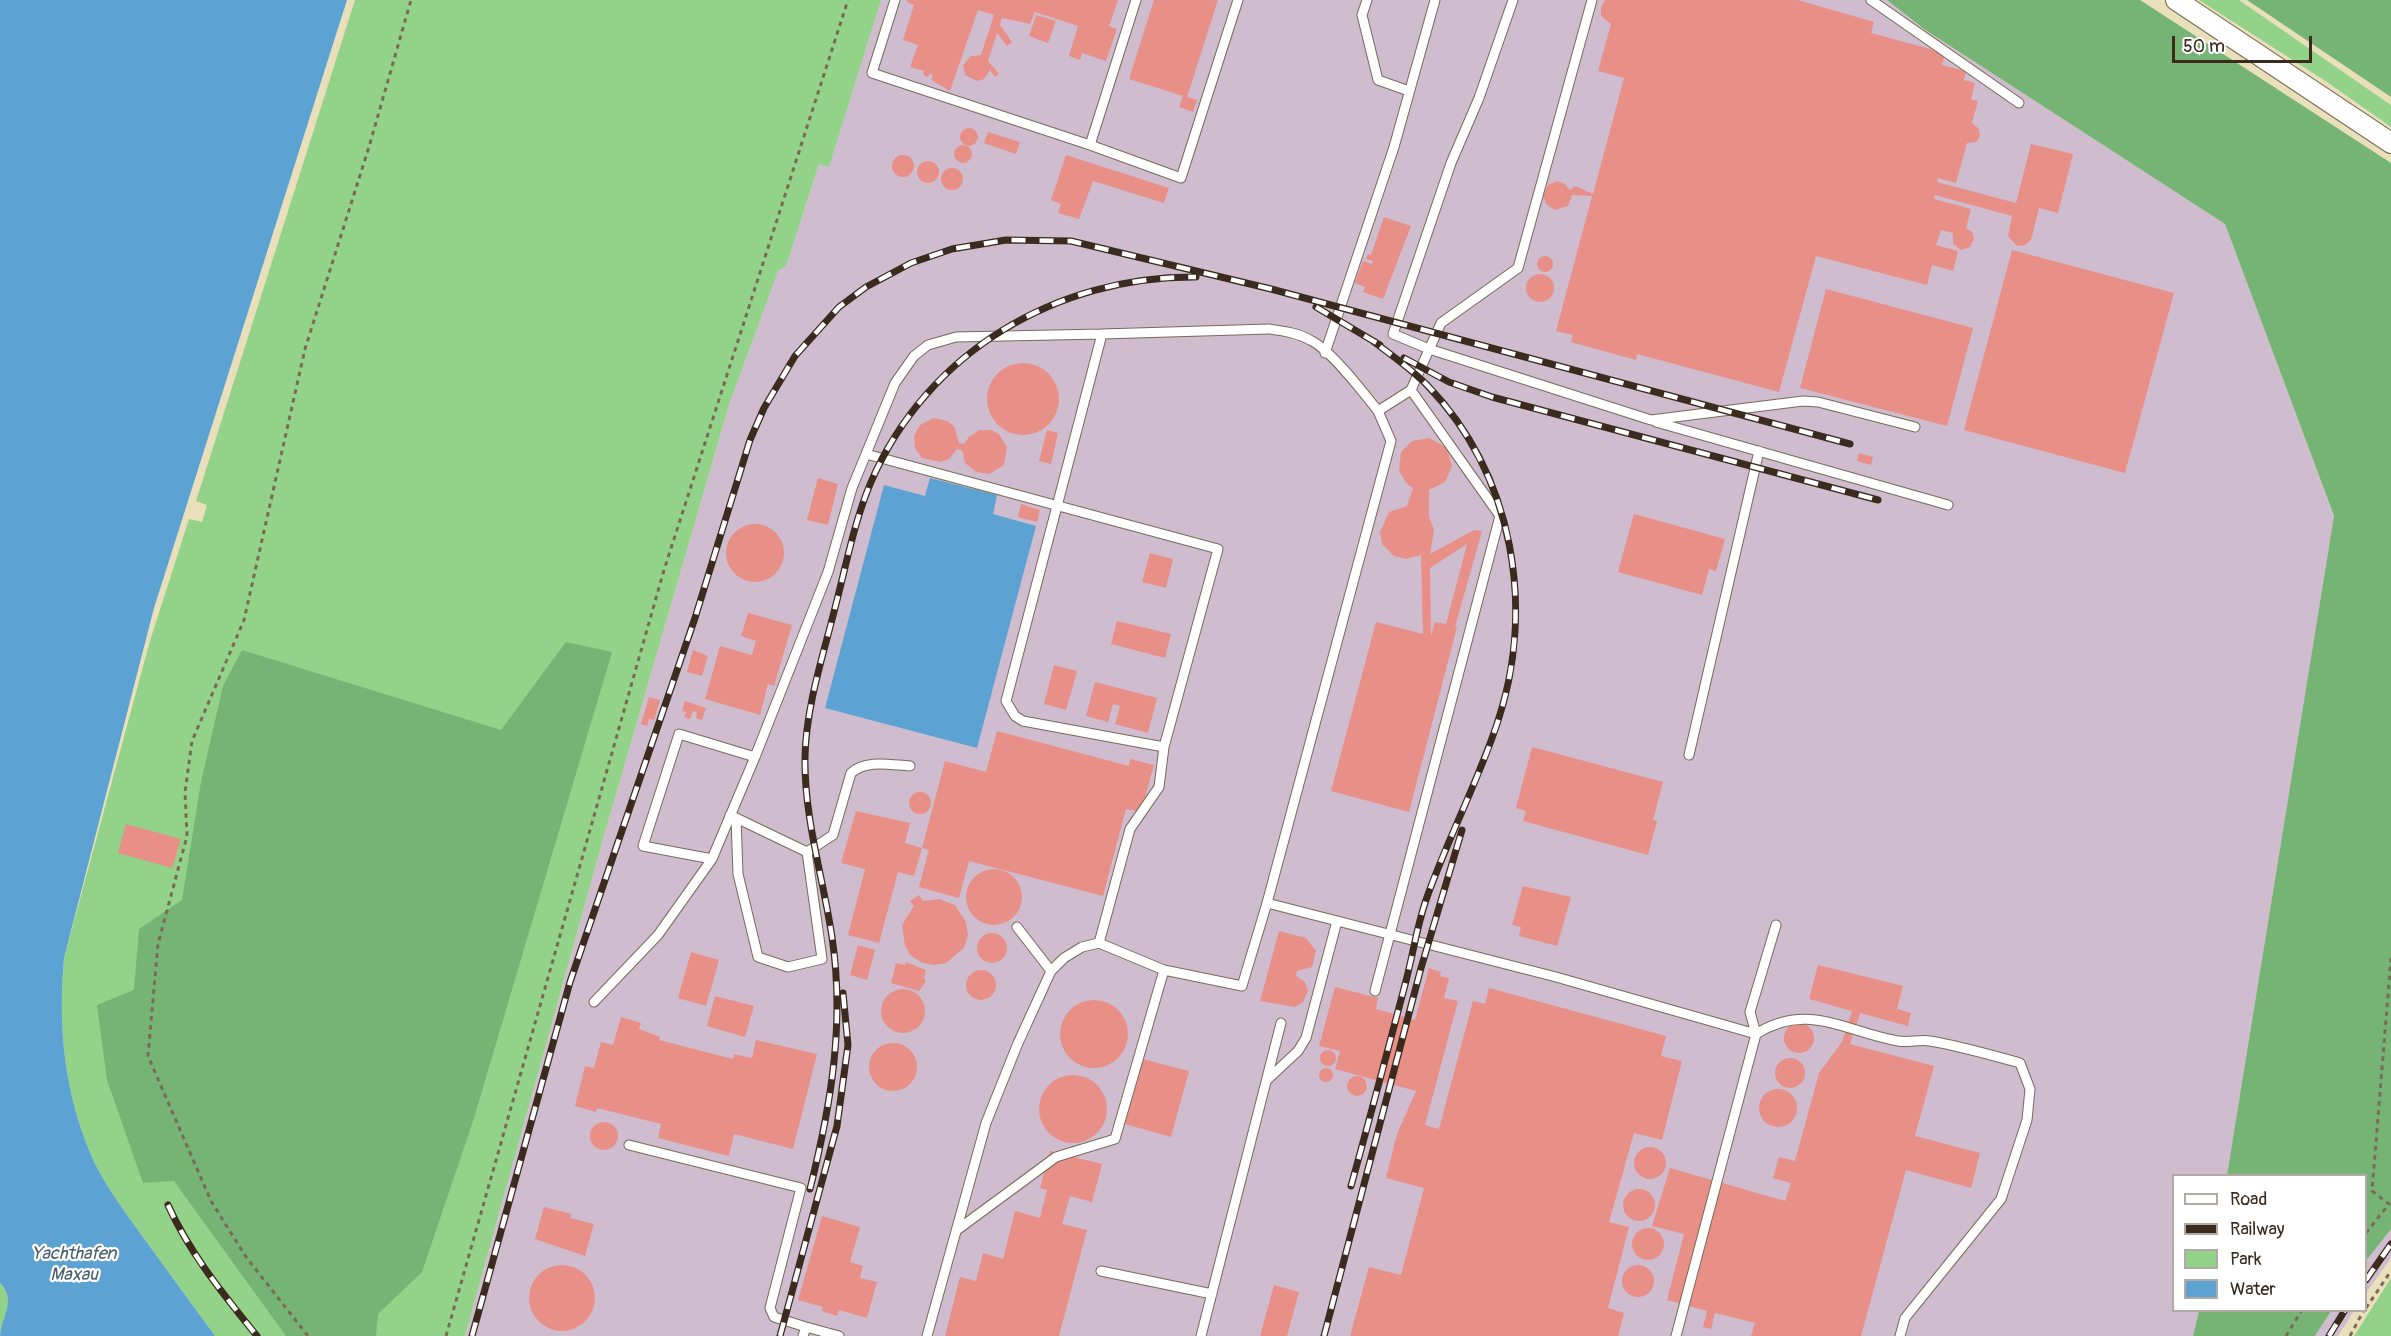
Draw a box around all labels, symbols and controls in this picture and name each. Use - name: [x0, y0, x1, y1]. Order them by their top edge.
- scale bar: [2175, 24, 2314, 62]
- text: 50 m: [2183, 35, 2225, 58]
- legend: [2172, 1174, 2367, 1312]
- text: Road: [2230, 1188, 2267, 1211]
- text: Railway: [2230, 1218, 2285, 1241]
- water label: Yachthafen Maxau: [32, 1243, 116, 1286]
- text: Park: [2230, 1248, 2262, 1271]
- text: Water: [2230, 1278, 2276, 1301]

